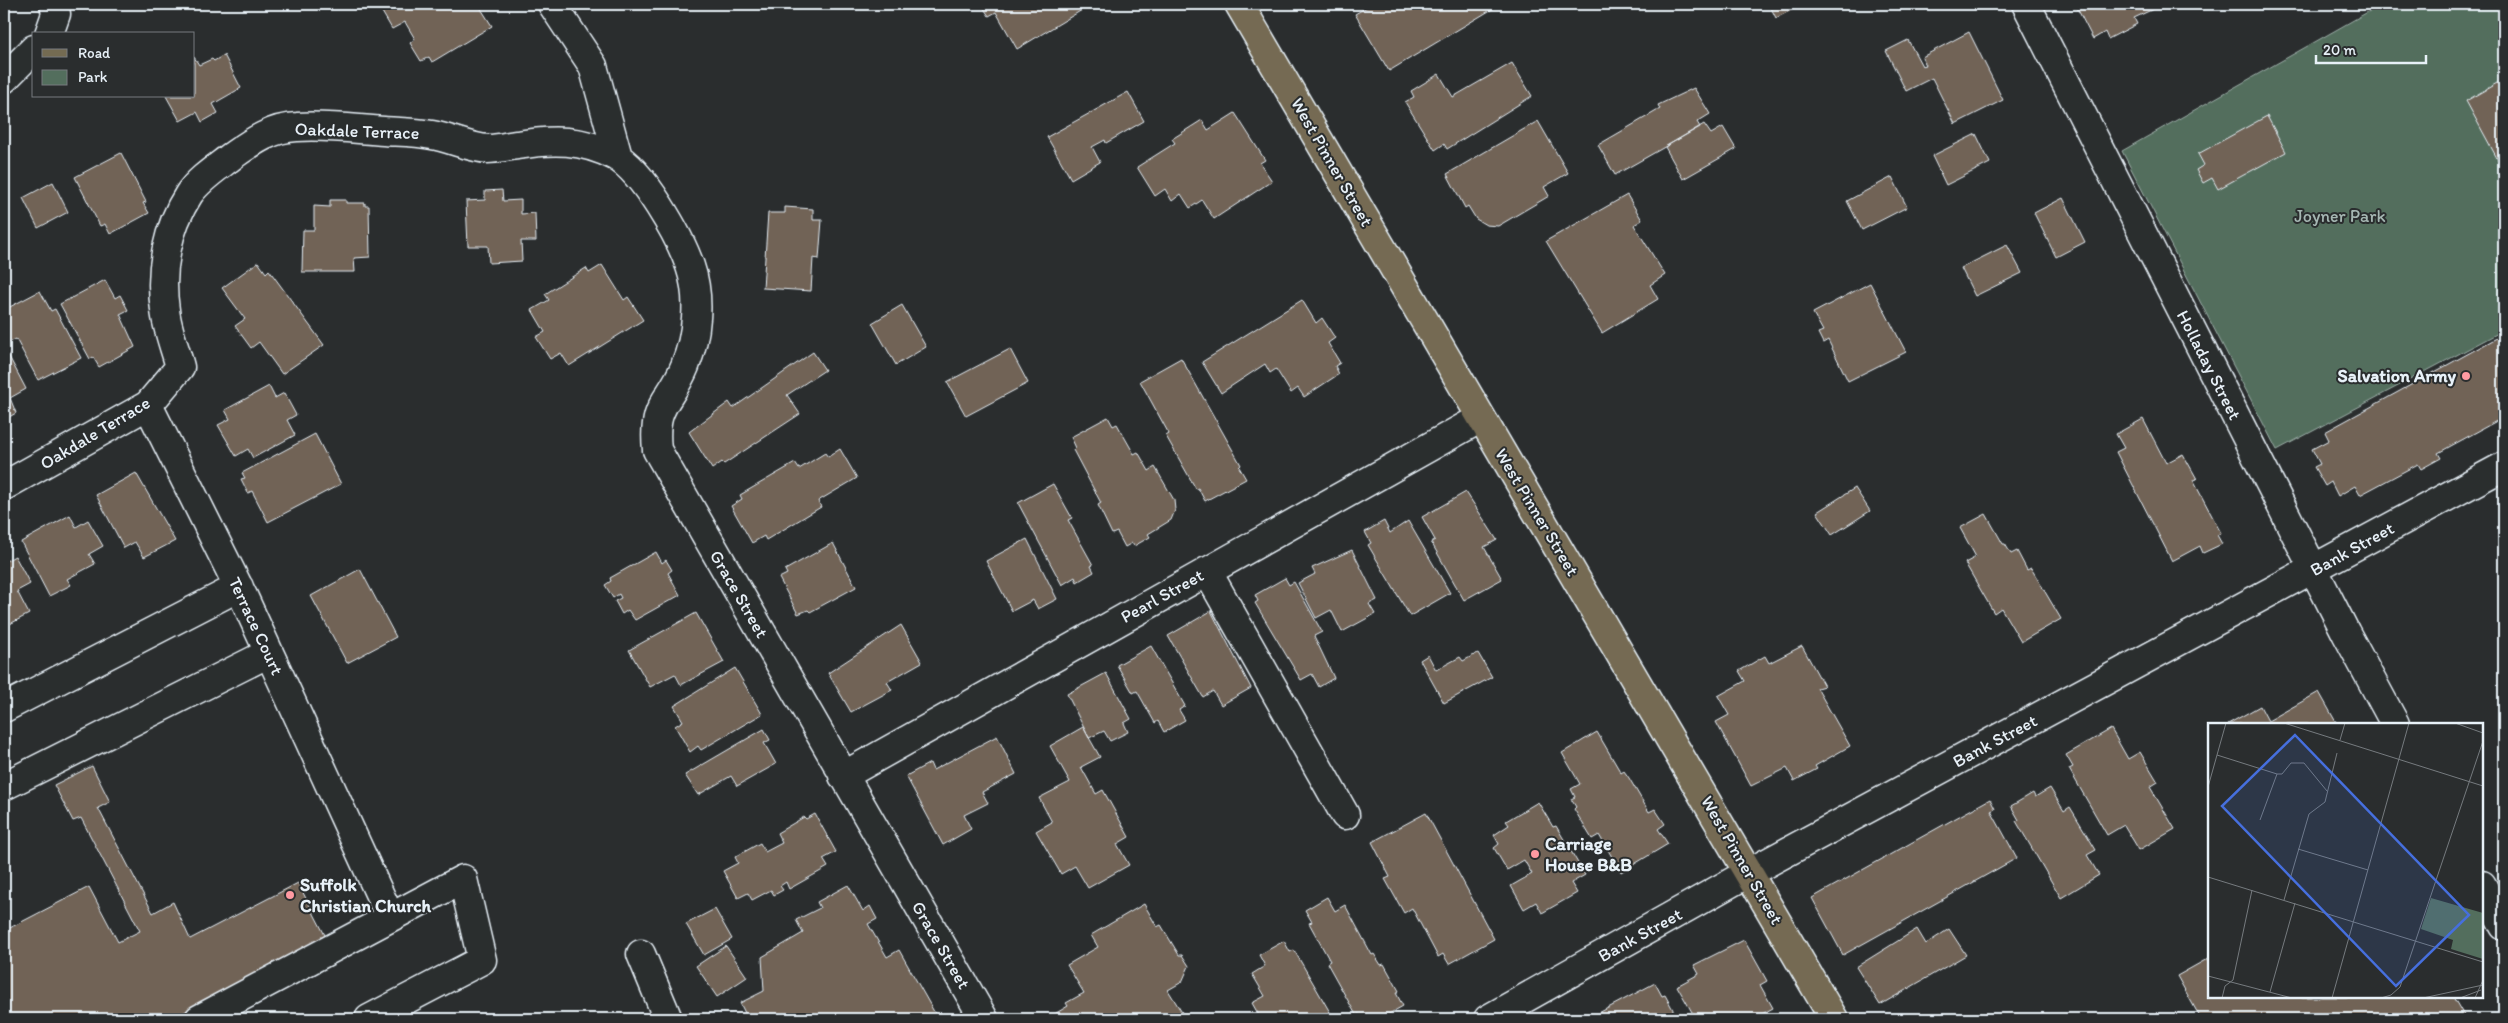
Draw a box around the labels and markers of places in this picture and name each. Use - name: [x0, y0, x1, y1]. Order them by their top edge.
- place label: Salvation Army: [2338, 365, 2457, 387]
- marker: Salvation Army: [2460, 370, 2472, 382]
- place label: Carriage House B&B: [1545, 833, 1632, 876]
- marker: Carriage House B&B: [1529, 848, 1541, 860]
- place label: Suffolk Christian Church: [300, 874, 432, 917]
- marker: Suffolk Christian Church: [284, 889, 296, 901]

